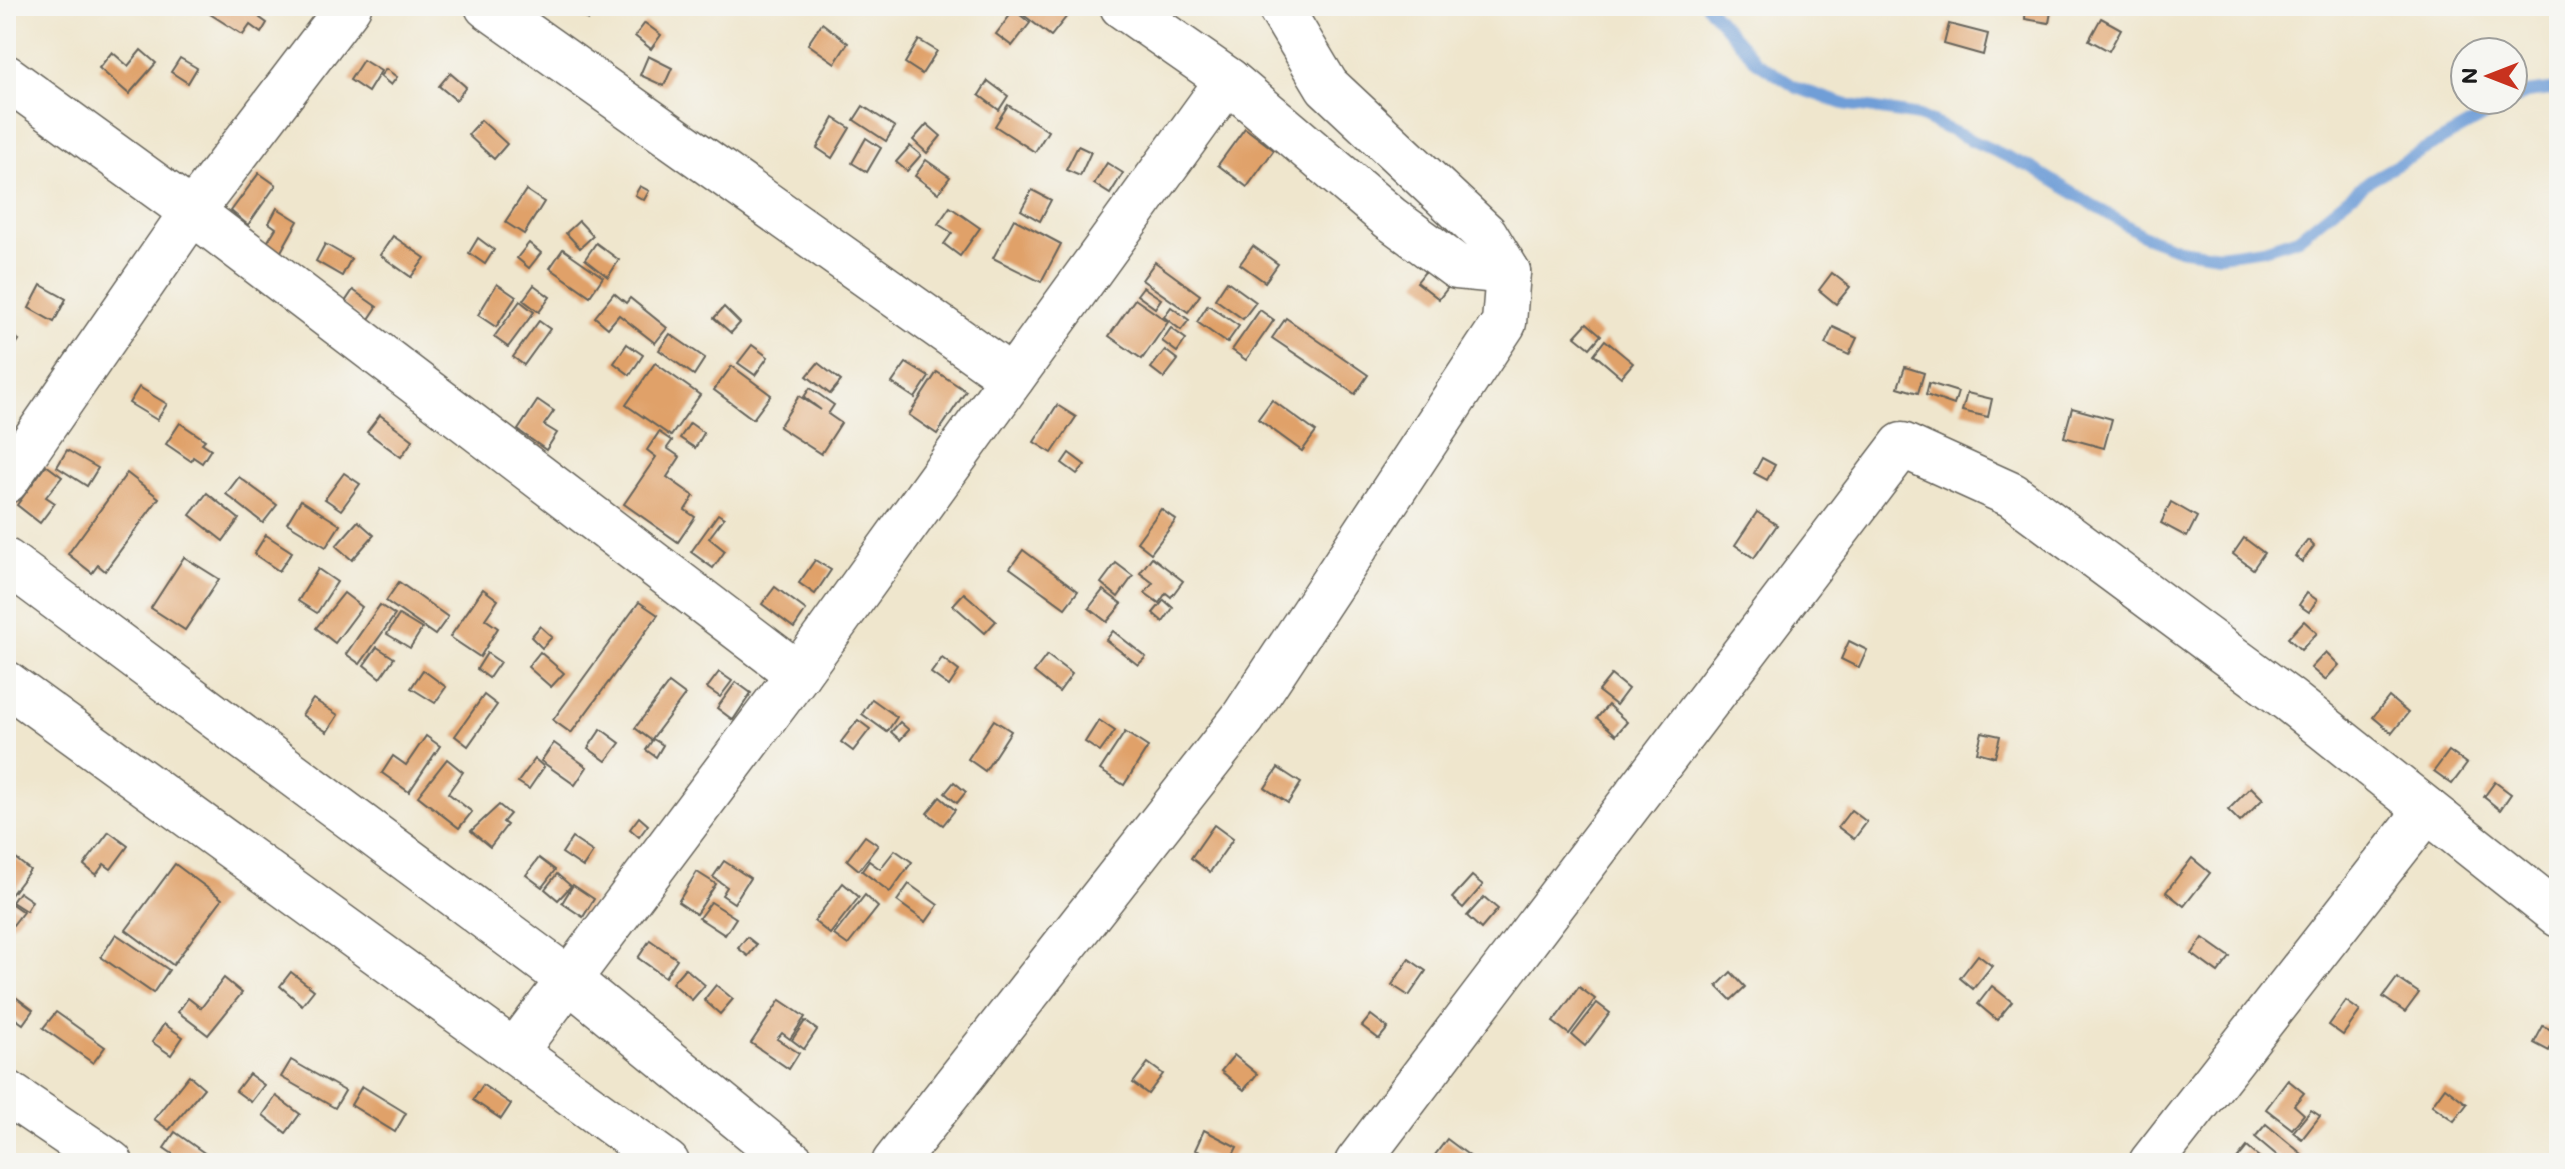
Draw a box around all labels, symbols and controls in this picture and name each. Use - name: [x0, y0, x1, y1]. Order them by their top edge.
- north arrow: [2449, 36, 2529, 116]
- text: N: [2454, 68, 2483, 84]

